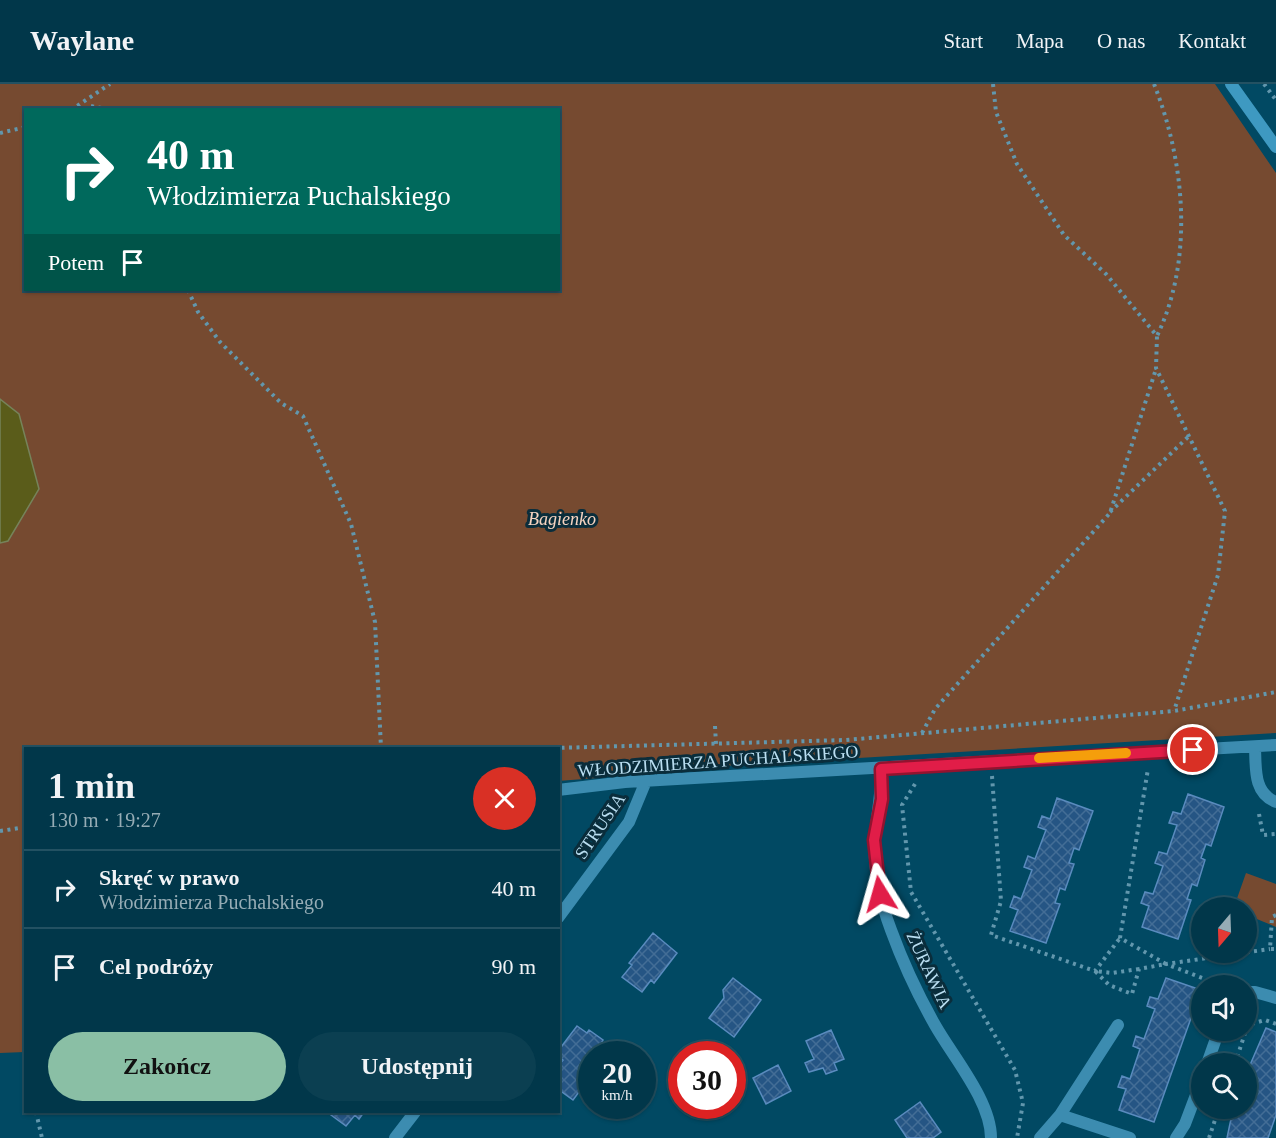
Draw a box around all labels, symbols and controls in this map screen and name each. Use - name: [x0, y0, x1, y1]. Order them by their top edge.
- text: Waylane: [30, 25, 134, 56]
- text: Start: [943, 29, 983, 53]
- text: Mapa: [1016, 29, 1064, 53]
- text: O nas: [1097, 29, 1145, 53]
- text: Kontakt: [1178, 29, 1246, 53]
- icon: right: [48, 132, 126, 210]
- text: 40 m: [147, 132, 235, 178]
- text: Włodzimierza Puchalskiego: [147, 181, 451, 211]
- icon: arrive: [116, 246, 149, 279]
- text: Potem: [48, 250, 104, 275]
- park label: Bagienko: [528, 509, 596, 529]
- pin: [1167, 724, 1218, 775]
- icon: arrive: [1176, 733, 1209, 766]
- street label: WŁODZIMIERZA PUCHALSKIEGO: [577, 741, 859, 781]
- text: 1 min: [48, 766, 135, 806]
- button: close: [473, 767, 536, 830]
- street label: STRUSIA: [571, 789, 629, 863]
- text: 130 m · 19:27: [48, 809, 161, 831]
- position arrow: [848, 862, 912, 926]
- text: Skręć w prawo: [99, 865, 240, 890]
- icon: right: [48, 873, 81, 906]
- text: 40 m: [491, 876, 536, 901]
- text: Włodzimierza Puchalskiego: [99, 891, 324, 913]
- north arrow: [1191, 897, 1257, 963]
- map controls: [1191, 897, 1257, 1119]
- street label: ŻURAWIA: [902, 928, 956, 1012]
- icon: arrive: [48, 951, 81, 984]
- text: Cel podróży: [99, 954, 213, 979]
- text: 90 m: [491, 954, 536, 979]
- button: sound: [1191, 975, 1257, 1041]
- button: Zakończ: [48, 1032, 286, 1101]
- button: Udostępnij: [298, 1032, 536, 1101]
- speed limit sign: 30: [668, 1041, 746, 1119]
- button: search: [1191, 1053, 1257, 1119]
- text: 20: [602, 1056, 632, 1089]
- text: km/h: [602, 1087, 632, 1103]

